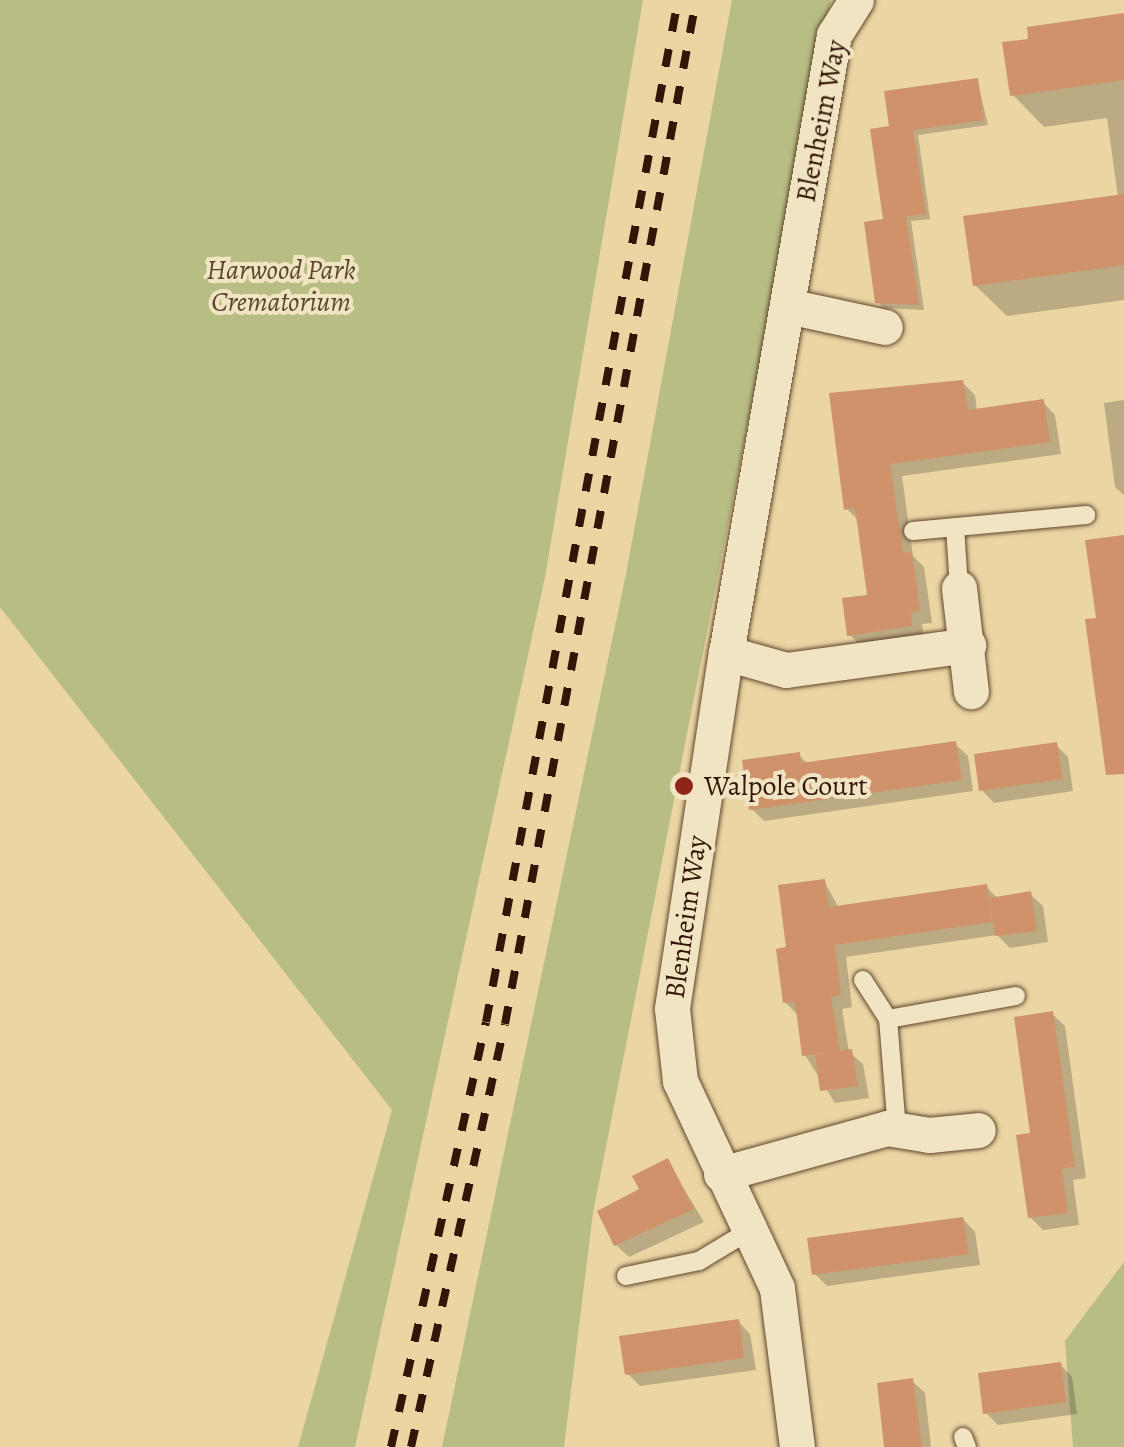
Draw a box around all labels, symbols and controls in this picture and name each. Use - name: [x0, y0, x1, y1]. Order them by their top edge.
- street label: Blenheim Way: [789, 37, 853, 205]
- park label: Harwood Park Crematorium: [206, 253, 356, 319]
- place label: Walpole Court: [704, 769, 867, 803]
- marker: Walpole Court: [673, 775, 695, 797]
- street label: Blenheim Way: [658, 833, 714, 1001]

